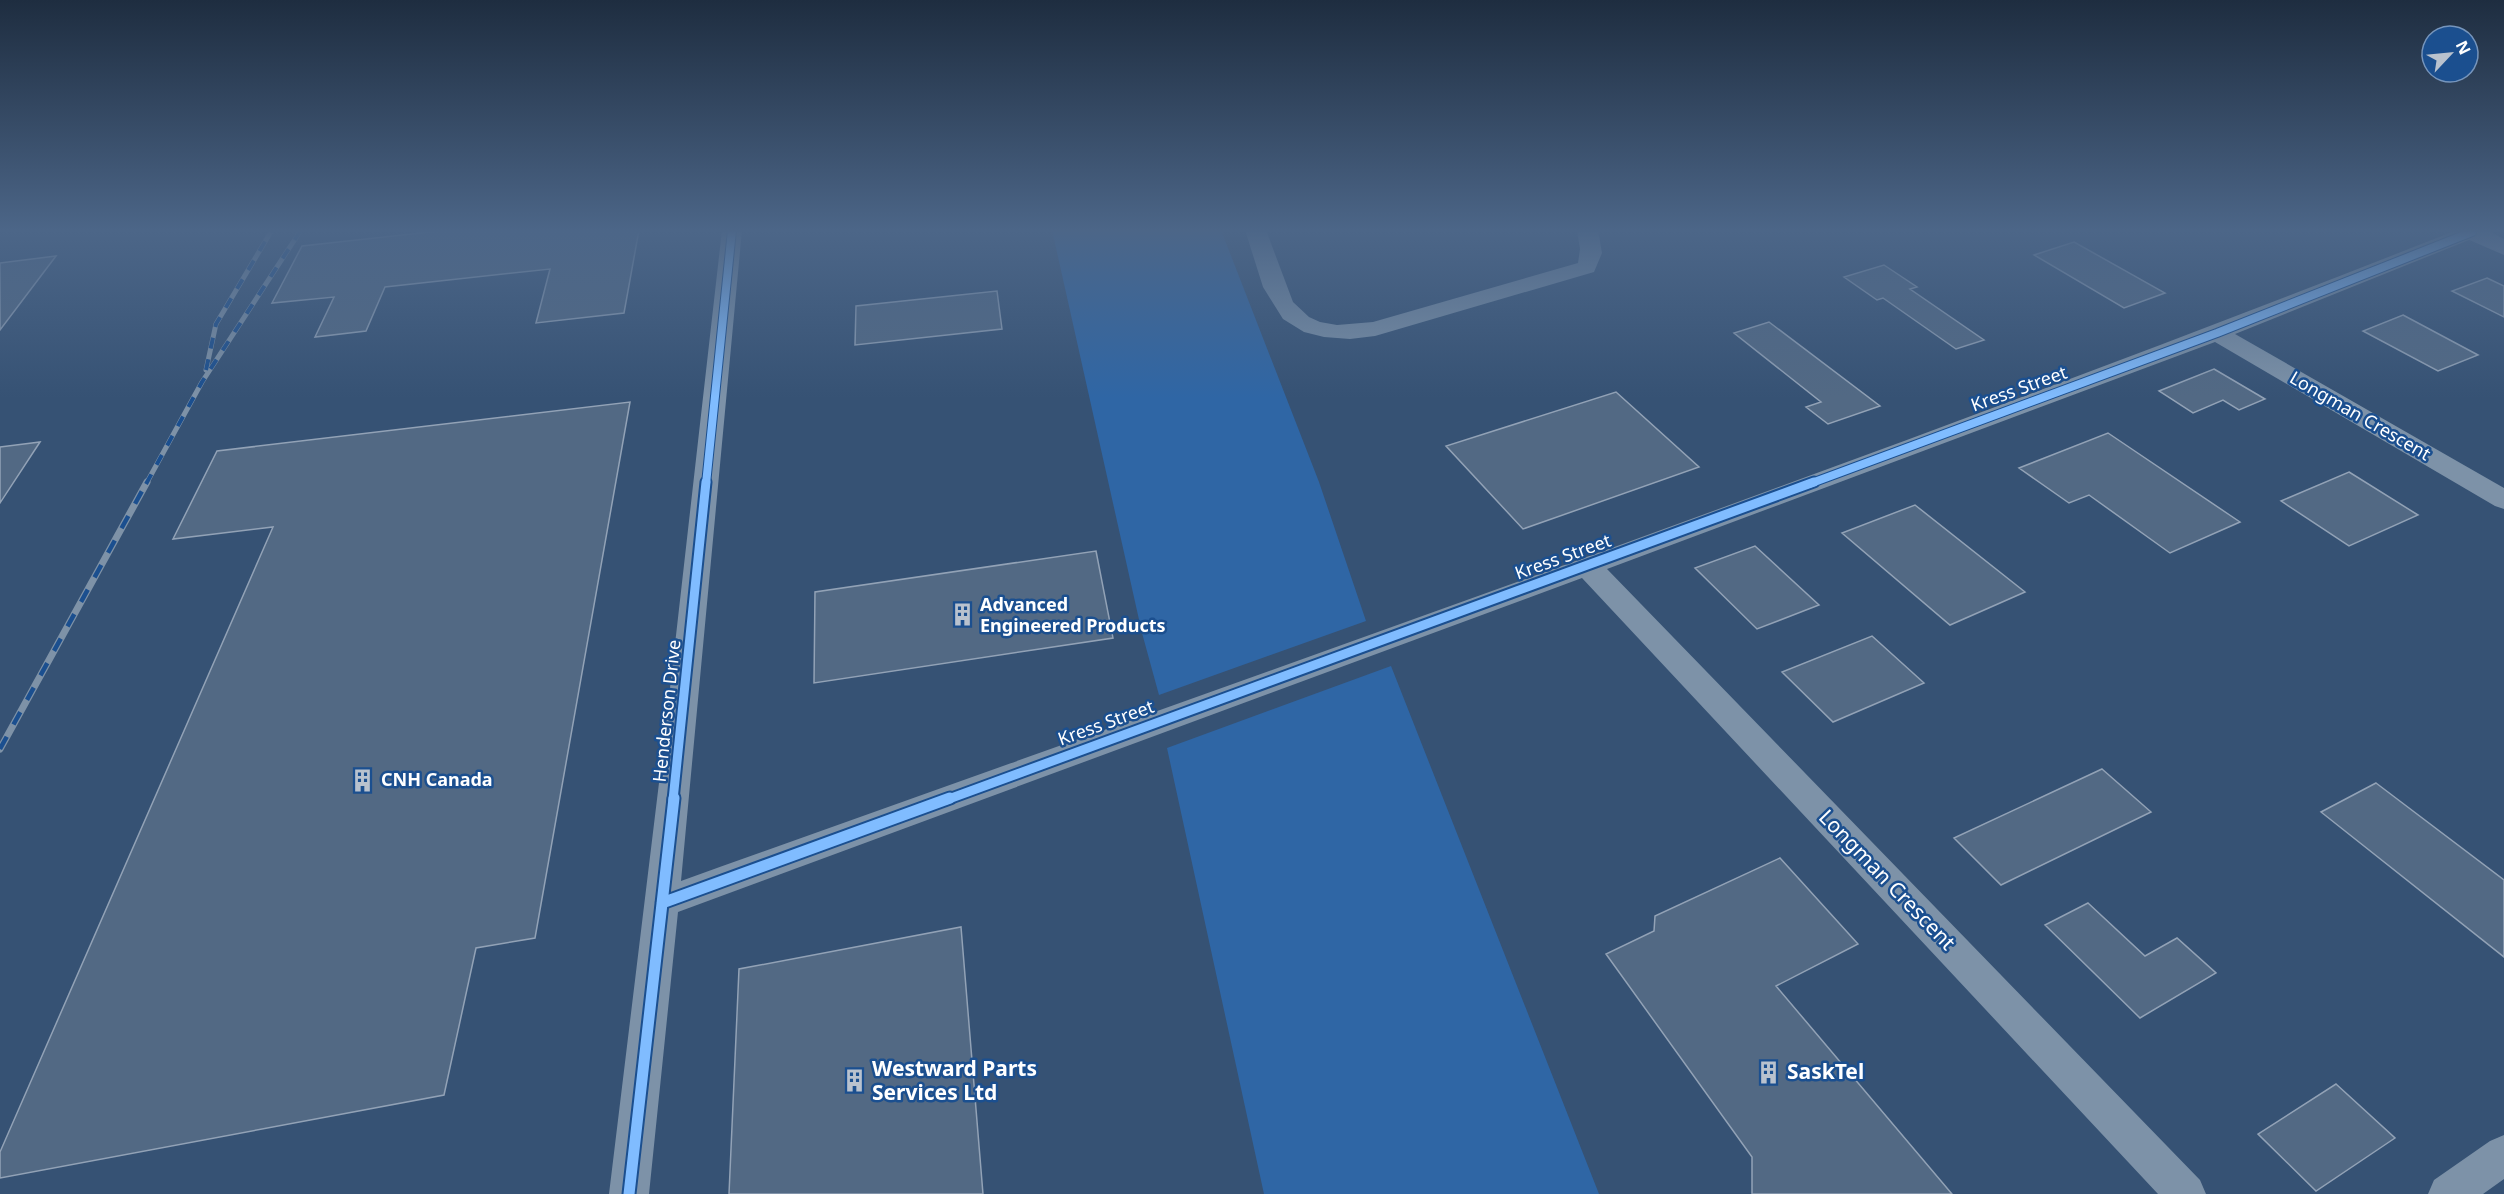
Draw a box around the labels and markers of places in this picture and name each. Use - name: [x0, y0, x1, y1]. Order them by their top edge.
- place label: Advanced Engineered Products: [980, 592, 1166, 637]
- building icon: Advanced Engineered Products: [949, 602, 975, 628]
- building icon: CNH Canada: [350, 767, 376, 793]
- place label: CNH Canada: [381, 767, 493, 791]
- place label: Westward Parts Services Ltd: [872, 1054, 1037, 1106]
- place label: SaskTel: [1787, 1057, 1864, 1085]
- building icon: SaskTel: [1756, 1059, 1782, 1085]
- building icon: Westward Parts Services Ltd: [841, 1068, 867, 1094]

